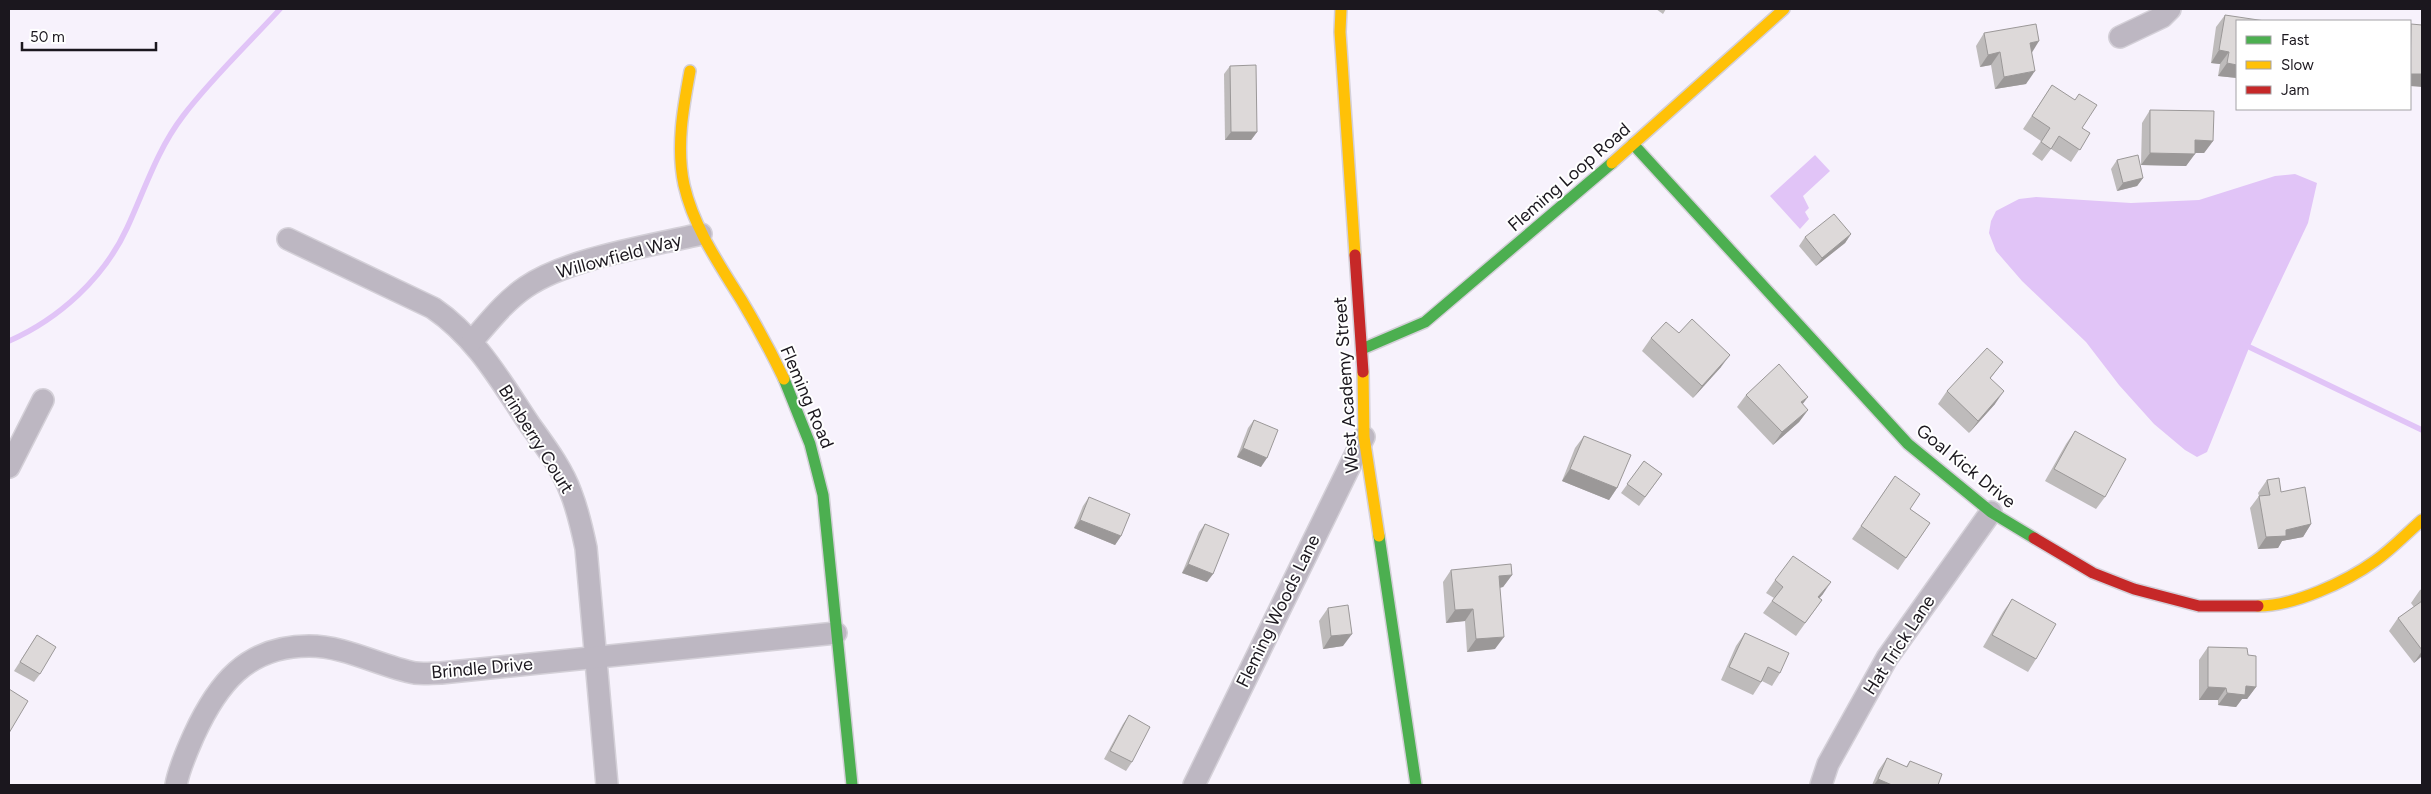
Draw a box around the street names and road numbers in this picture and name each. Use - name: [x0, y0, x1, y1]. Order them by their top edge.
- street label: Fleming Loop Road: [1503, 118, 1635, 236]
- street label: Willowfield Way: [554, 229, 684, 283]
- street label: West Academy Street: [1329, 296, 1363, 474]
- street label: Fleming Road: [775, 342, 839, 452]
- street label: Brinberry Court: [494, 381, 578, 498]
- street label: Goal Kick Drive: [1912, 419, 2020, 513]
- street label: Fleming Woods Lane: [1231, 531, 1325, 691]
- street label: Hat Trick Lane: [1859, 591, 1940, 699]
- street label: Brindle Drive: [430, 653, 534, 683]

